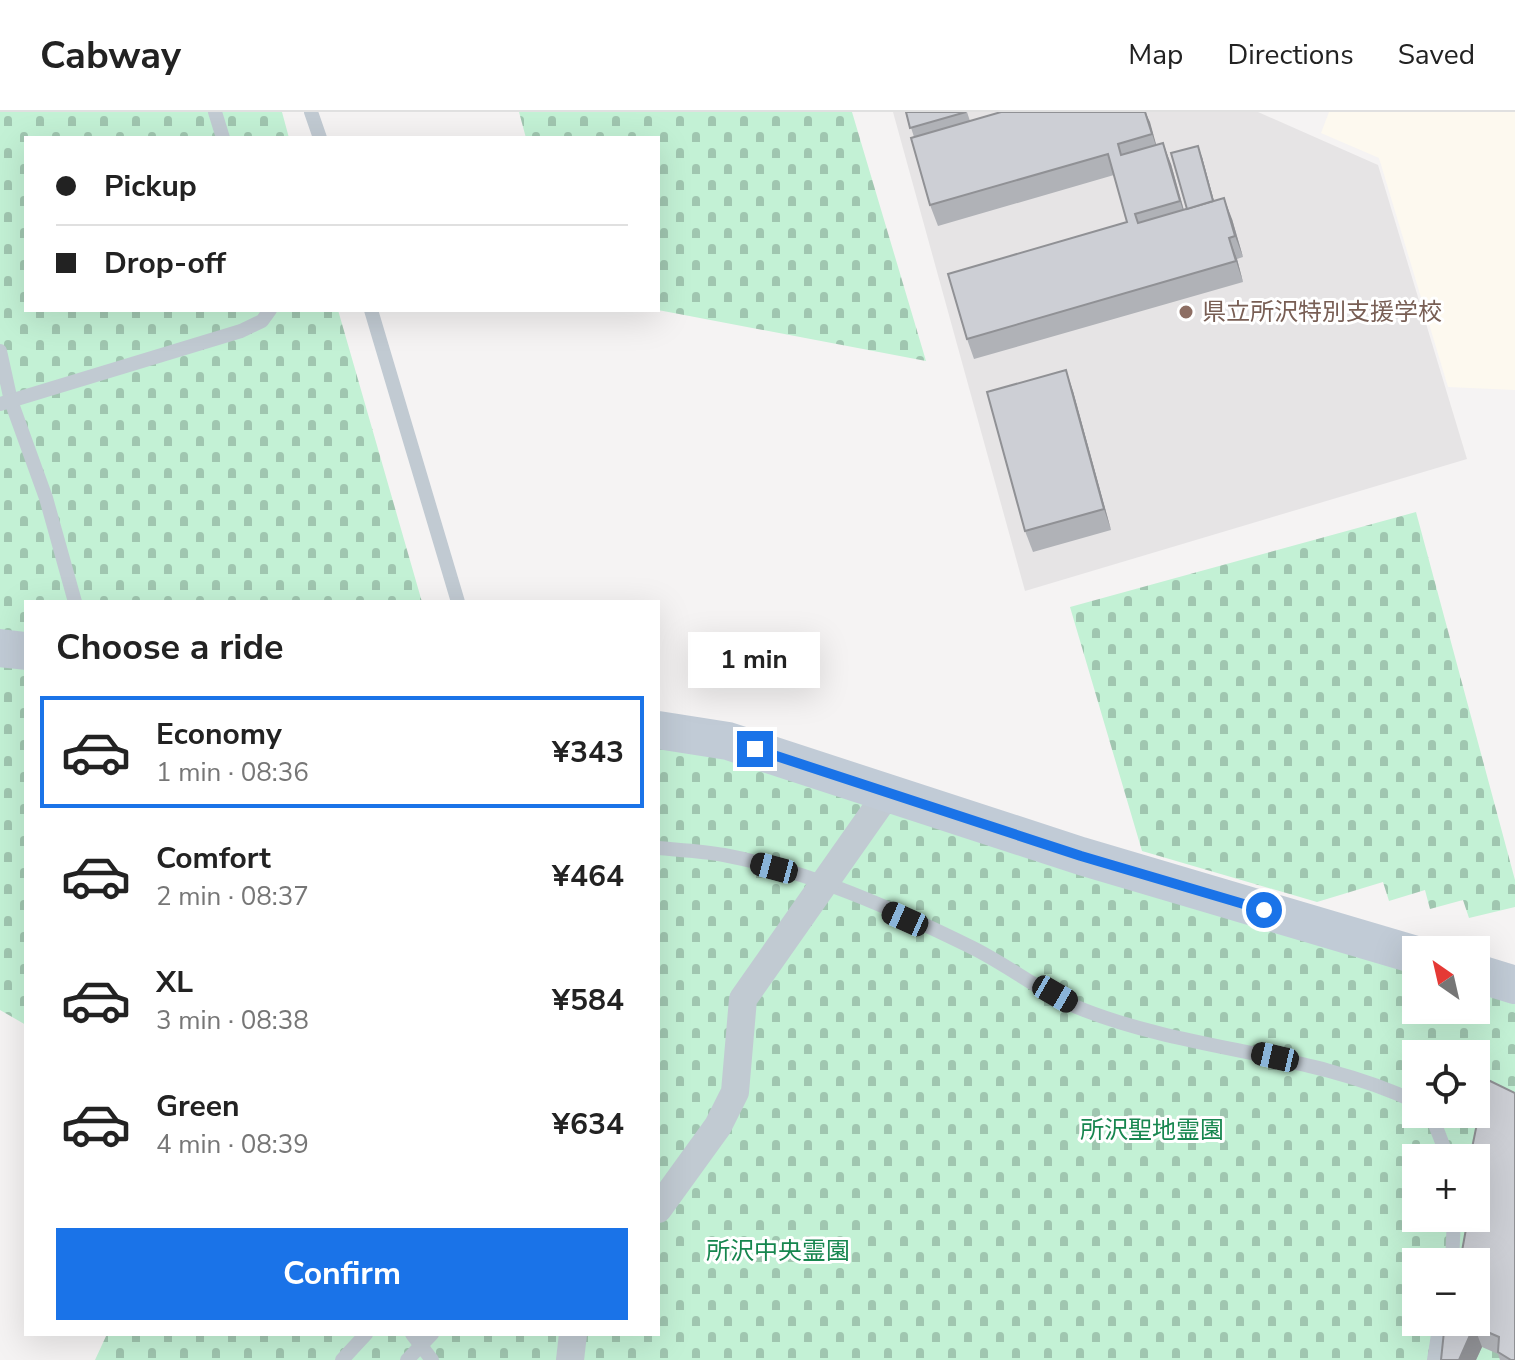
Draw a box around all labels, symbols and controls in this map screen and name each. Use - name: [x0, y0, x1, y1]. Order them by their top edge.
- text: Cabway: [40, 30, 181, 81]
- text: Map: [1128, 36, 1183, 74]
- text: Directions: [1227, 36, 1354, 74]
- text: Saved: [1398, 36, 1475, 74]
- text: Pickup: [104, 166, 197, 207]
- text: Drop-off: [104, 243, 226, 284]
- place label: 県立所沢特別支援学校: [1202, 296, 1442, 328]
- marker: 県立所沢特別支援学校: [1177, 303, 1195, 321]
- text: Choose a ride: [56, 623, 284, 672]
- callout: 1 min: [689, 633, 821, 689]
- text: 1 min: [720, 642, 788, 677]
- text: Economy: [156, 714, 282, 755]
- icon: car: [60, 716, 132, 788]
- route end: [737, 731, 773, 767]
- text: ¥343: [552, 732, 624, 773]
- text: 1 min · 08:36: [156, 755, 309, 790]
- text: Comfort: [156, 838, 271, 879]
- icon: car: [60, 840, 132, 912]
- car: [748, 850, 800, 886]
- text: ¥464: [552, 856, 624, 897]
- text: 2 min · 08:37: [156, 879, 309, 914]
- route start: [1246, 892, 1282, 928]
- car: [878, 898, 932, 940]
- north arrow: [1402, 936, 1490, 1024]
- map controls: [1402, 936, 1490, 1336]
- text: XL: [156, 962, 193, 1003]
- icon: car: [60, 964, 132, 1036]
- car: [1028, 972, 1082, 1016]
- text: ¥584: [552, 980, 624, 1021]
- text: 3 min · 08:38: [156, 1003, 309, 1038]
- car: [1249, 1040, 1301, 1074]
- button: locate: [1402, 1040, 1490, 1128]
- text: Green: [156, 1086, 240, 1127]
- icon: car: [60, 1088, 132, 1160]
- text: ¥634: [552, 1104, 624, 1145]
- park label: 所沢聖地霊園: [1080, 1114, 1224, 1146]
- text: 4 min · 08:39: [156, 1127, 309, 1162]
- button: +: [1402, 1144, 1490, 1232]
- button: Confirm: [56, 1228, 628, 1320]
- park label: 所沢中央霊園: [706, 1235, 850, 1267]
- button: −: [1402, 1248, 1490, 1336]

